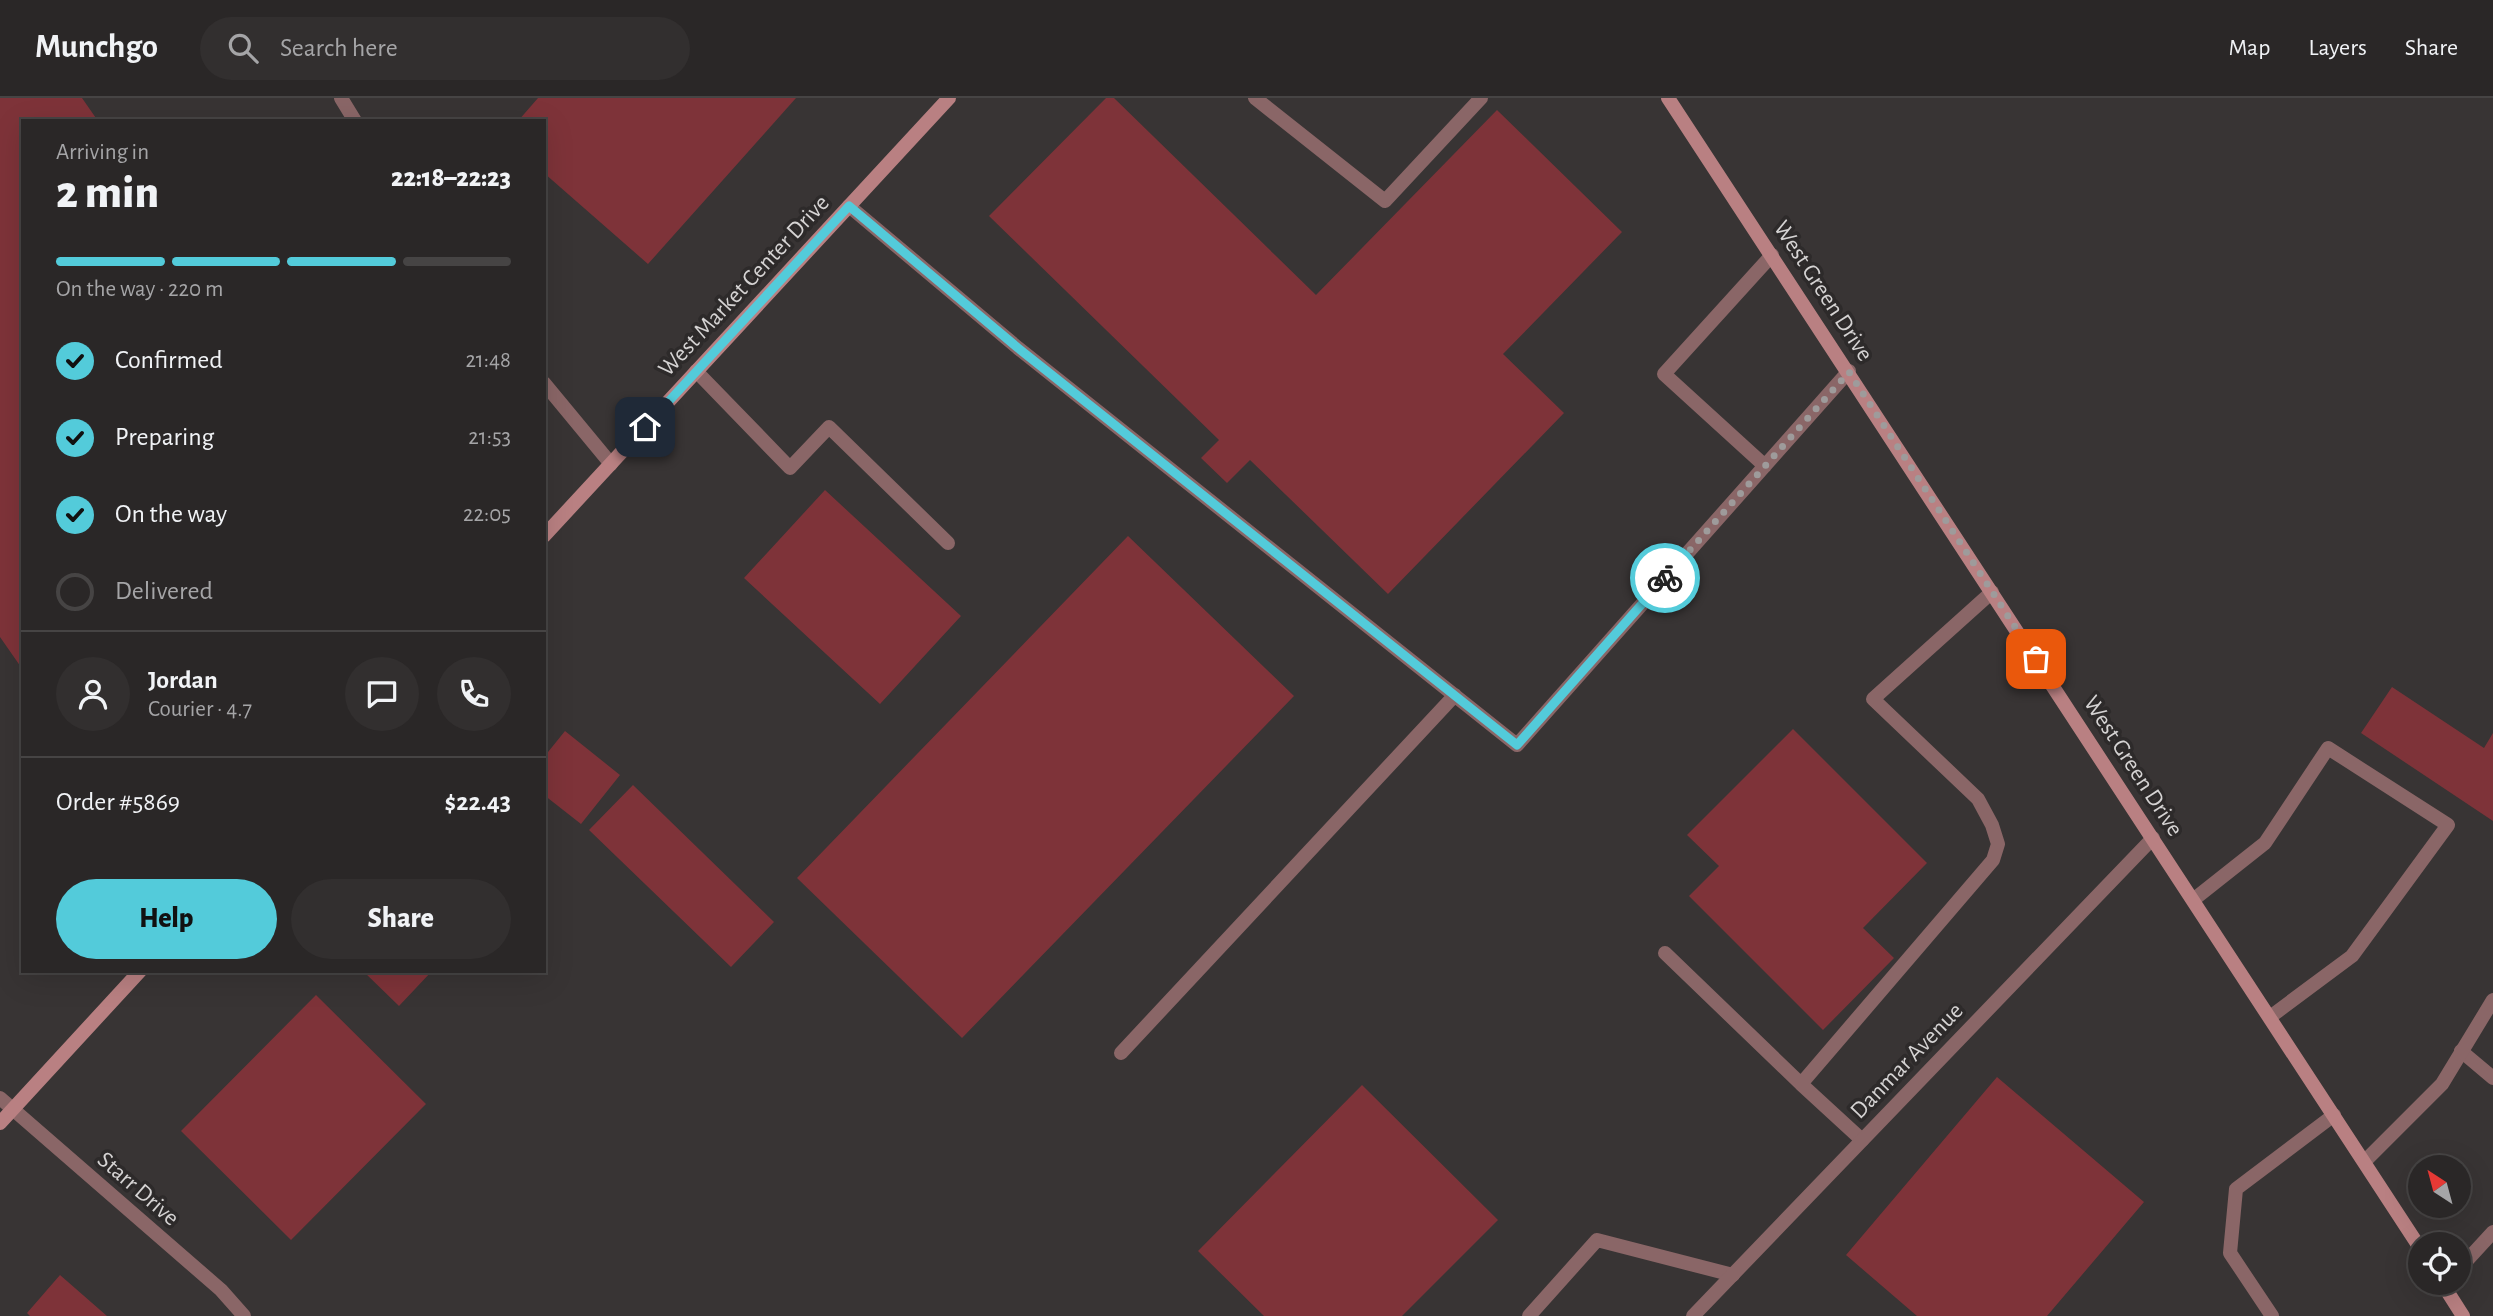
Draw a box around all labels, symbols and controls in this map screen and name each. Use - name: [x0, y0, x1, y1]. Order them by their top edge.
- search box: [200, 17, 690, 80]
- icon: search: [224, 29, 262, 67]
- text: Munchgo: [35, 31, 158, 64]
- text: Search here: [280, 35, 398, 61]
- text: Map: [2228, 36, 2270, 60]
- text: Layers: [2308, 36, 2367, 60]
- text: Share: [2405, 36, 2458, 60]
- text: Arriving in: [56, 141, 149, 164]
- text: 22:18–22:23: [391, 165, 511, 191]
- text: 2 min: [56, 170, 159, 216]
- street label: West Market Center Drive: [654, 191, 834, 381]
- street label: West Green Drive: [1769, 217, 1877, 365]
- text: On the way · 220 m: [56, 278, 223, 301]
- icon: check: [56, 342, 94, 380]
- text: Confirmed: [115, 347, 223, 373]
- text: 21:48: [465, 349, 511, 372]
- pin: [615, 397, 675, 457]
- icon: home: [626, 408, 664, 446]
- icon: check: [56, 419, 94, 457]
- text: Preparing: [115, 424, 214, 450]
- text: 21:53: [468, 426, 511, 449]
- icon: check: [56, 496, 94, 534]
- text: On the way: [115, 501, 227, 527]
- text: 22:05: [463, 503, 511, 526]
- courier: [1630, 543, 1700, 613]
- icon: bike: [1646, 559, 1684, 597]
- text: Delivered: [115, 578, 213, 604]
- pin: [2006, 629, 2066, 689]
- icon: bag: [2017, 640, 2055, 678]
- button: person: [56, 657, 130, 731]
- button: chat: [345, 657, 419, 731]
- button: phone: [437, 657, 511, 731]
- text: Jordan: [148, 667, 218, 693]
- street label: West Green Drive: [2079, 692, 2187, 840]
- text: Courier · 4.7: [148, 698, 252, 721]
- text: Order #5869: [56, 789, 180, 815]
- text: $22.43: [445, 789, 511, 815]
- button: Help: [56, 879, 277, 959]
- button: Share: [291, 879, 511, 959]
- street label: Danmar Avenue: [1846, 999, 1968, 1123]
- street label: Starr Drive: [93, 1147, 183, 1231]
- north arrow: [2408, 1155, 2471, 1218]
- map controls: [2408, 1155, 2471, 1295]
- button: locate: [2408, 1232, 2471, 1295]

